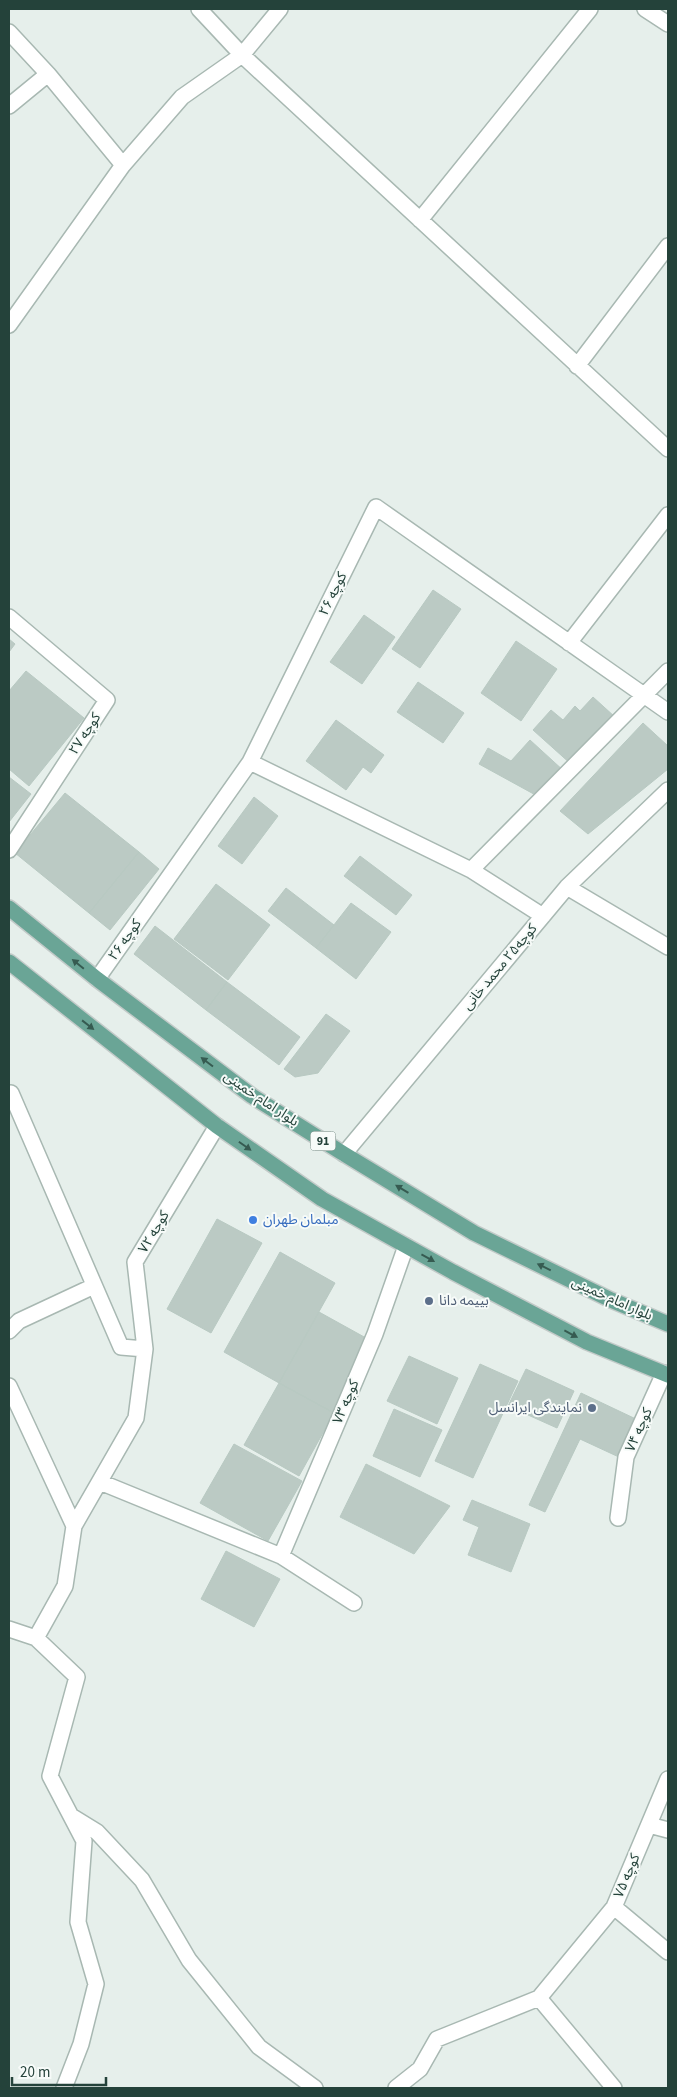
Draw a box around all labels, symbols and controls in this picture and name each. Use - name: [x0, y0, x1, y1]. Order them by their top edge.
- street label: کوچه ۲۶: [314, 569, 352, 619]
- street label: کوچه ۲۷: [64, 709, 106, 759]
- street label: کوچه ۲۶: [104, 915, 147, 965]
- street label: کوچه۲۵ محمد خانی: [458, 919, 542, 1015]
- one-way arrow: [72, 958, 85, 969]
- one-way arrow: [81, 1020, 95, 1030]
- one-way arrow: [201, 1057, 214, 1068]
- street label: بلوار امام خمینی: [219, 1066, 303, 1132]
- road number: 91: [310, 1132, 336, 1150]
- one-way arrow: [238, 1141, 251, 1151]
- one-way arrow: [395, 1185, 408, 1194]
- street label: کوچه ۷۲: [134, 1207, 175, 1257]
- place label: مبلمان طهران: [263, 1210, 339, 1230]
- marker: مبلمان طهران: [247, 1214, 259, 1226]
- one-way arrow: [420, 1254, 435, 1262]
- one-way arrow: [537, 1263, 551, 1271]
- street label: بلوار امام خمینی: [568, 1272, 656, 1326]
- place label: بییمه دانا: [439, 1291, 489, 1311]
- marker: بییمه دانا: [423, 1295, 435, 1307]
- one-way arrow: [564, 1330, 579, 1338]
- street label: کوچه ۷۳: [328, 1377, 364, 1427]
- place label: نمایندگی ایرانسل: [489, 1398, 582, 1418]
- marker: نمایندگی ایرانسل: [586, 1402, 598, 1414]
- street label: کوچه ۷۴: [620, 1405, 658, 1455]
- street label: کوچه ۷۵: [609, 1851, 645, 1901]
- scale bar: [12, 2054, 106, 2086]
- text: 20 m: [20, 2062, 50, 2083]

